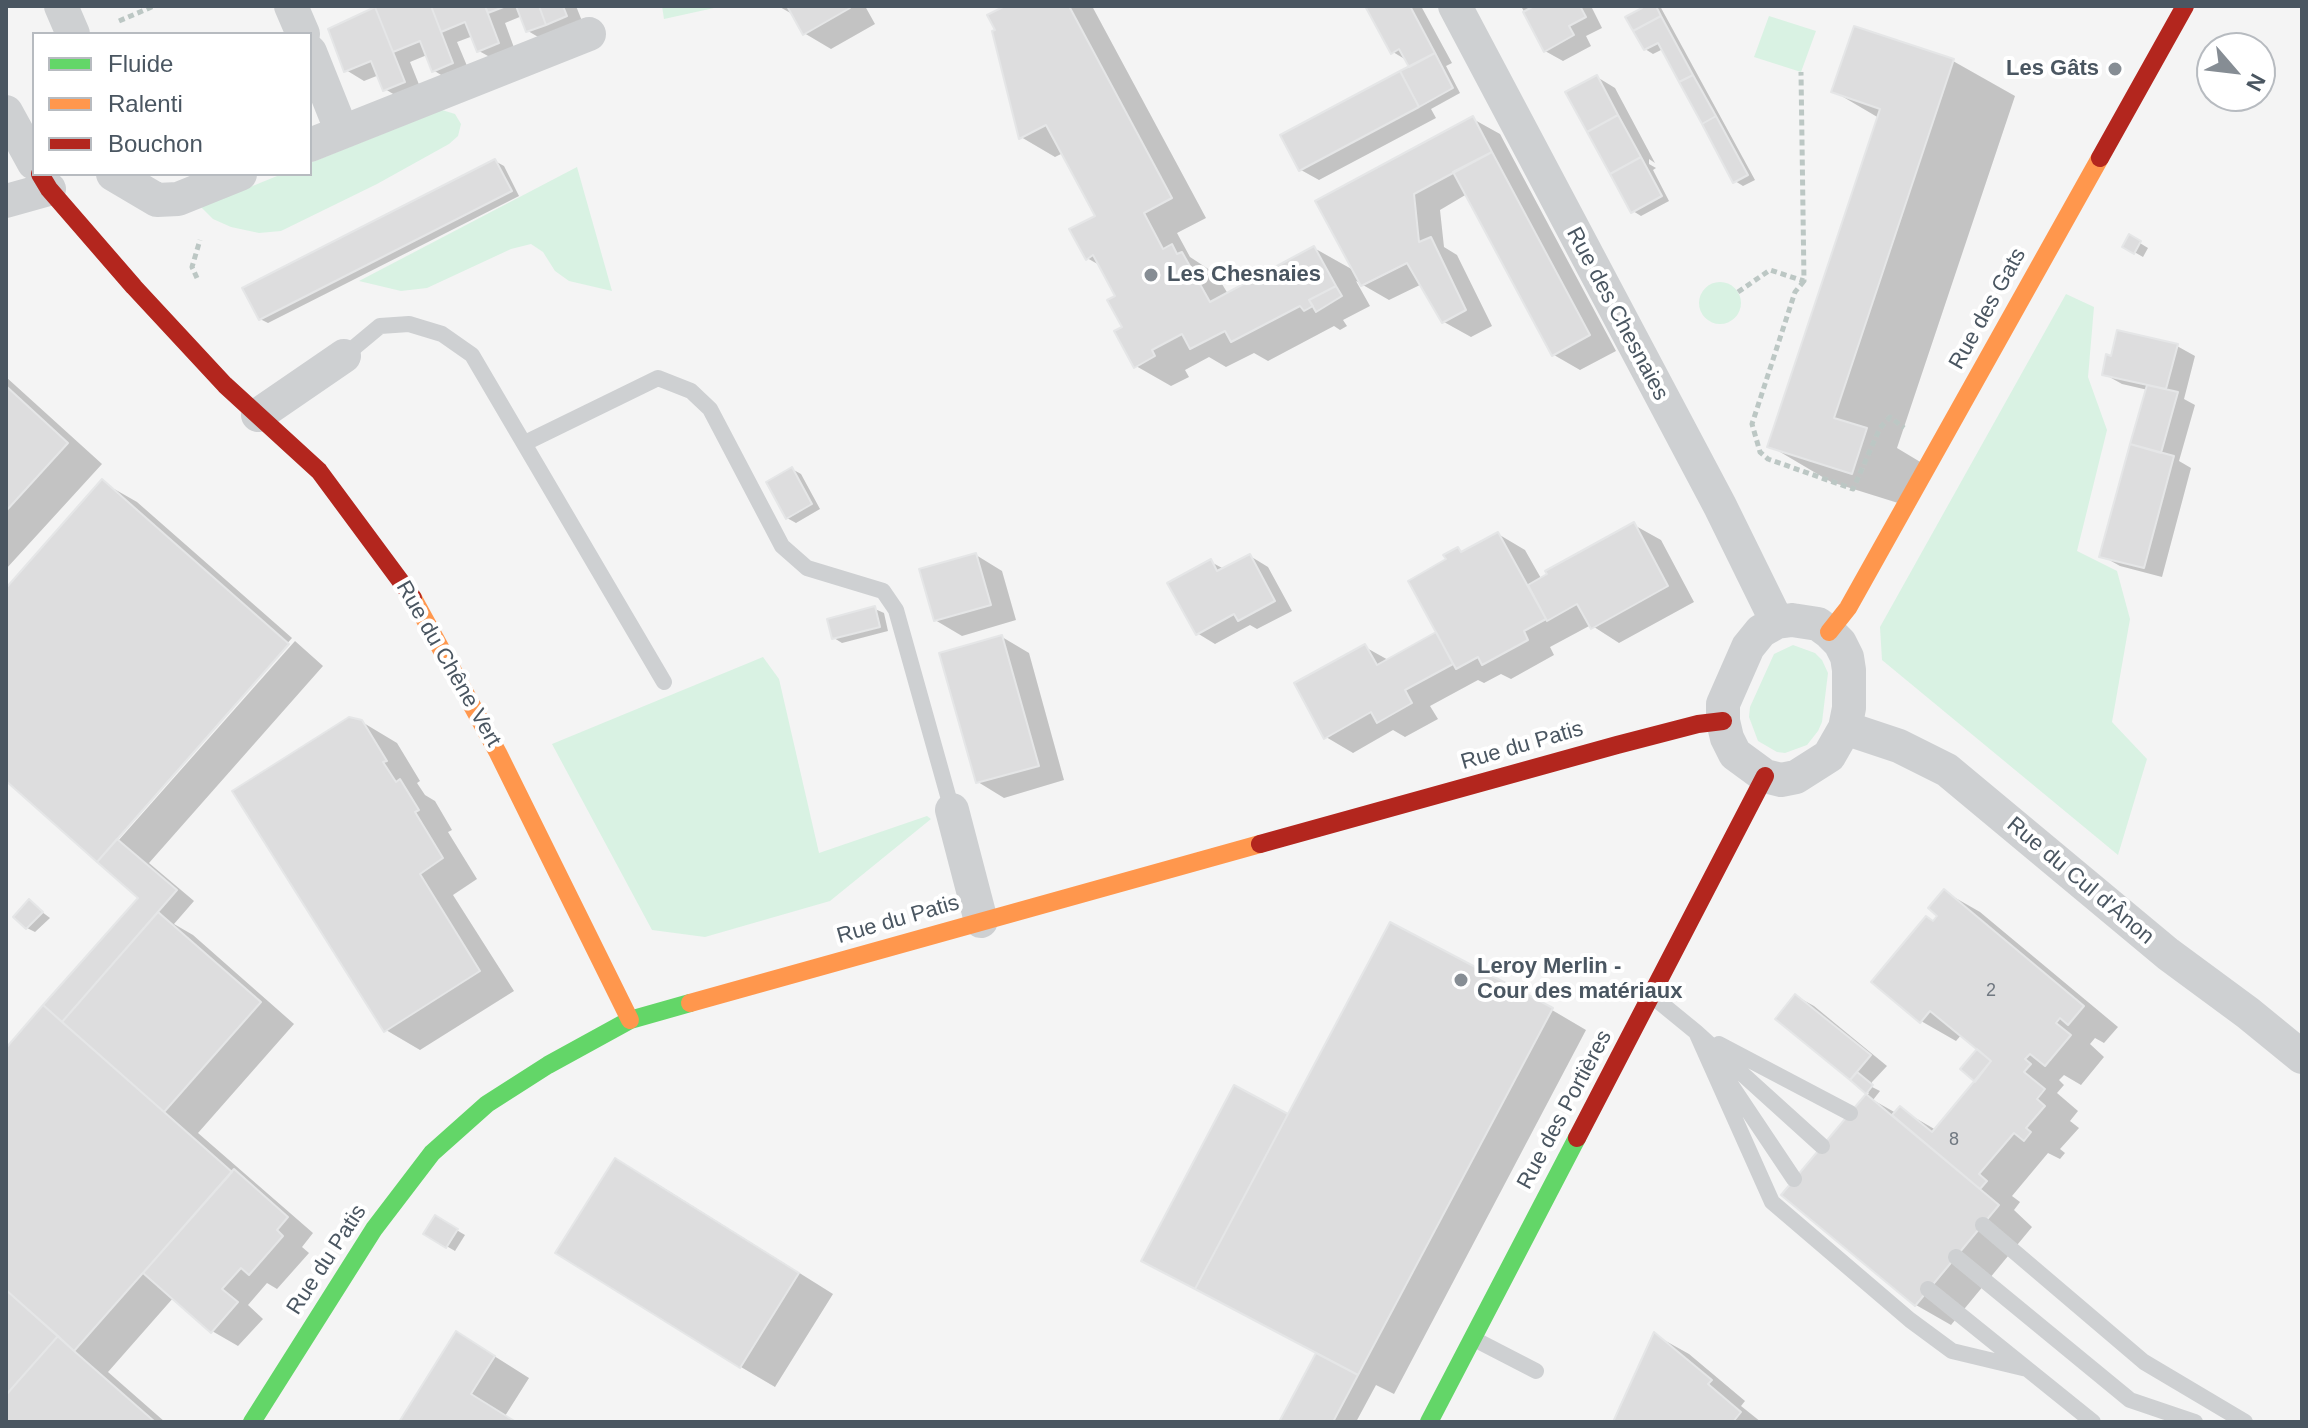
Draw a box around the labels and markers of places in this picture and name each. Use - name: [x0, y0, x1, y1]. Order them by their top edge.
- place label: Les Gâts: [2006, 56, 2099, 82]
- marker: Les Gâts: [2106, 60, 2124, 78]
- place label: Les Chesnaies: [1167, 262, 1321, 288]
- marker: Les Chesnaies: [1142, 266, 1160, 284]
- place label: Leroy Merlin - Cour des matériaux: [1477, 954, 1682, 1006]
- marker: Leroy Merlin - Cour des matériaux: [1452, 971, 1470, 989]

